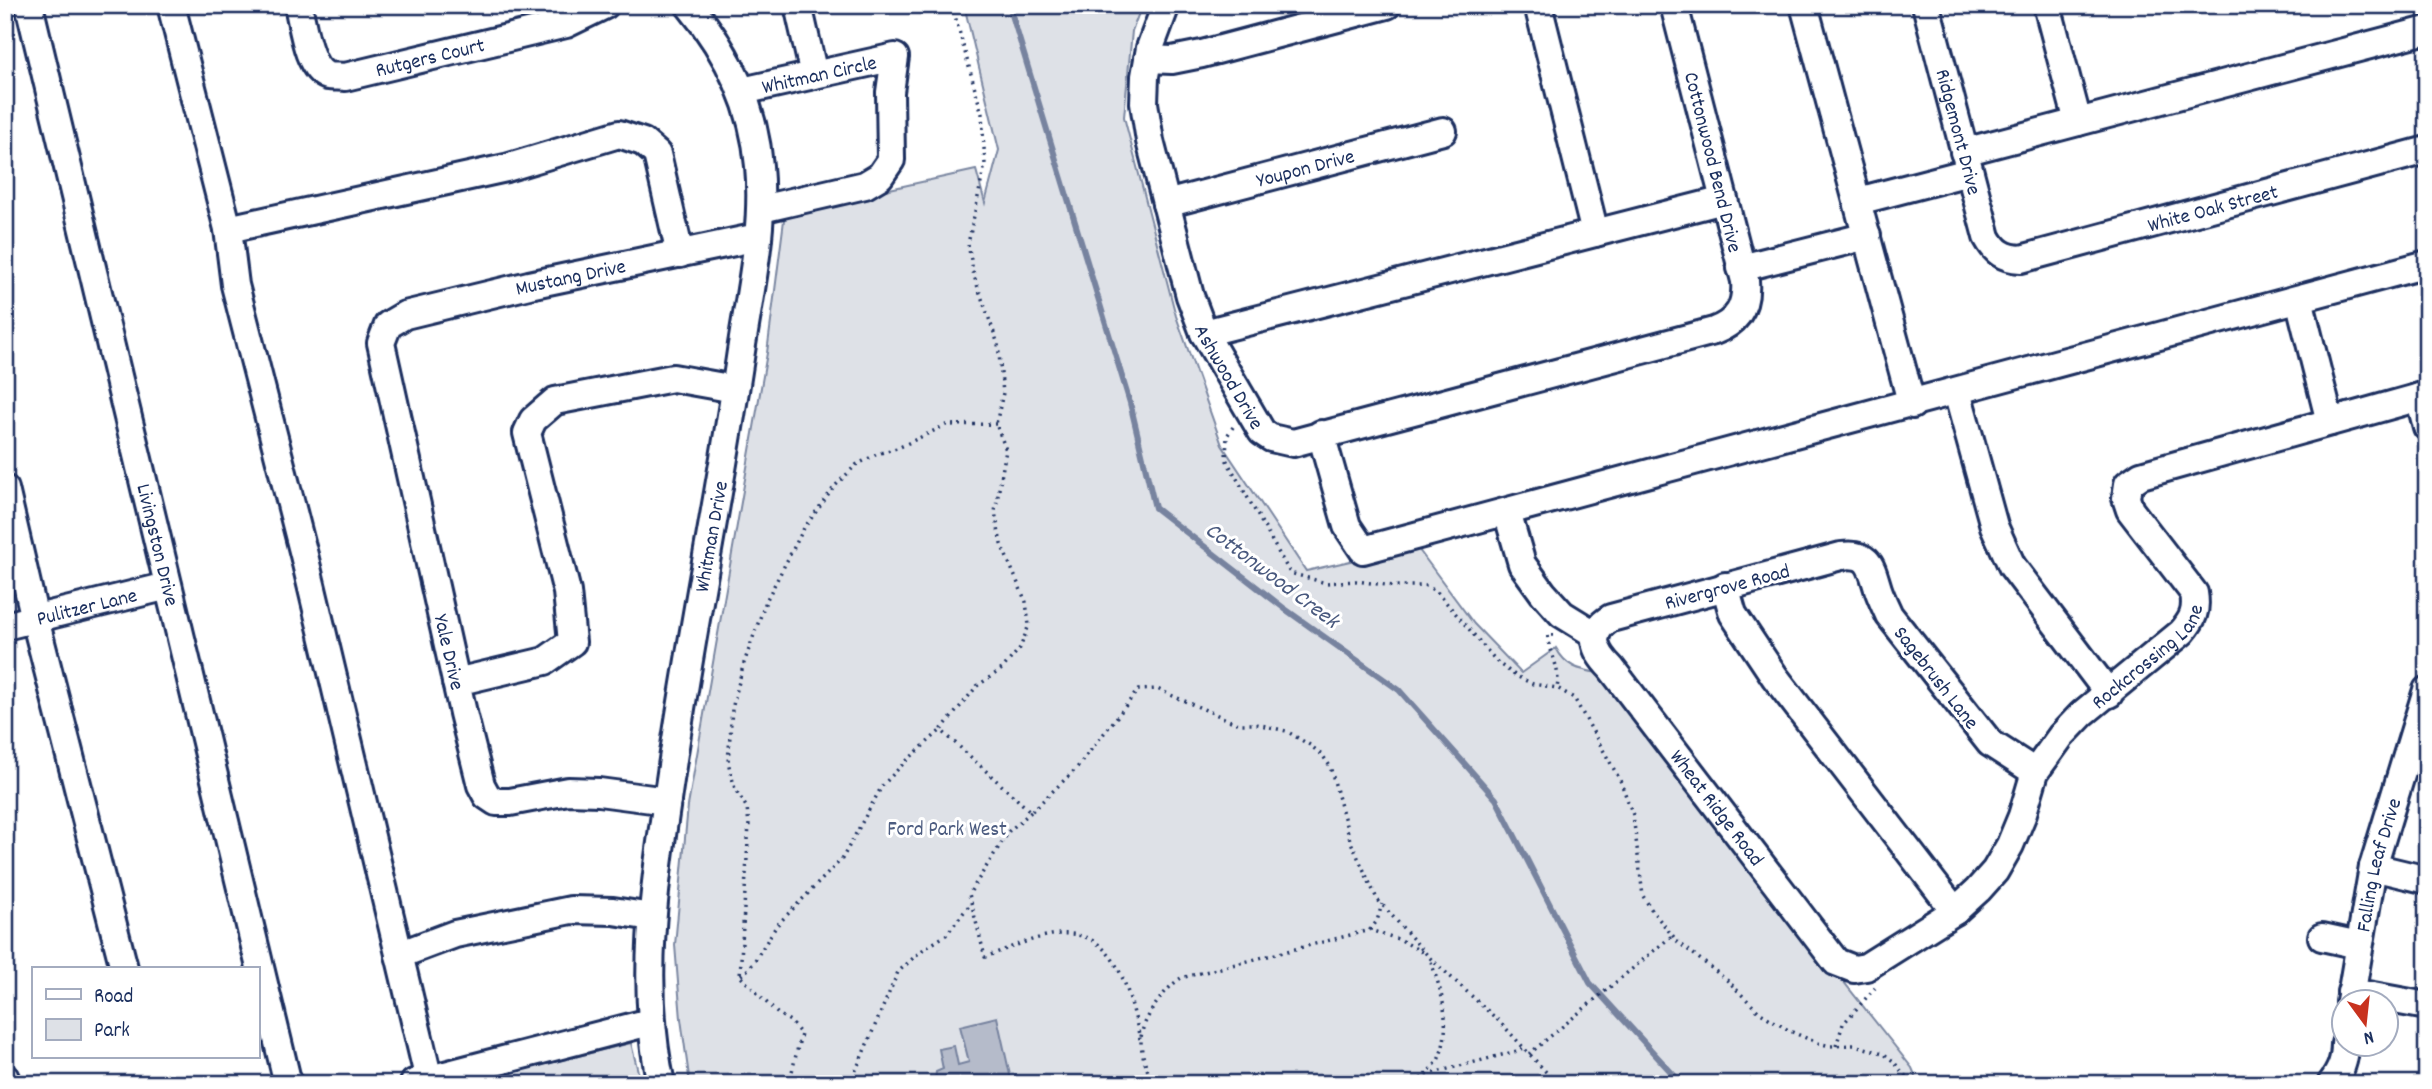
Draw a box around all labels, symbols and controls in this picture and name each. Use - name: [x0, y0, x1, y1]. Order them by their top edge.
- street label: Rutgers Court: [373, 32, 488, 87]
- street label: Whitman Circle: [760, 49, 880, 104]
- street label: Ridgemont Drive: [1926, 66, 1987, 199]
- street label: Cottonwood Bend Drive: [1674, 69, 1748, 256]
- street label: Youpon Drive: [1254, 143, 1358, 197]
- street label: White Oak Street: [2145, 179, 2282, 242]
- street label: Mustang Drive: [513, 253, 629, 306]
- street label: Ashwood Drive: [1184, 321, 1270, 436]
- street label: Whitman Drive: [689, 479, 738, 595]
- street label: Livingston Drive: [126, 481, 185, 610]
- water label: Cottonwood Creek: [1197, 515, 1347, 640]
- street label: Rivergrove Road: [1662, 558, 1794, 620]
- street label: Pulitzer Lane: [34, 582, 141, 636]
- street label: Rockcrossing Lane: [2086, 603, 2213, 718]
- street label: Yale Drive: [424, 612, 470, 694]
- street label: Sagebrush Lane: [1885, 621, 1985, 737]
- street label: Wheat Ridge Road: [1661, 745, 1770, 874]
- street label: Falling Leaf Drive: [2350, 795, 2411, 935]
- park label: Ford Park West: [887, 816, 1007, 846]
- legend: [32, 967, 259, 1058]
- text: Road: [94, 983, 133, 1013]
- north arrow: [2330, 988, 2400, 1058]
- text: Park: [94, 1017, 130, 1047]
- text: N: [2360, 1022, 2377, 1050]

